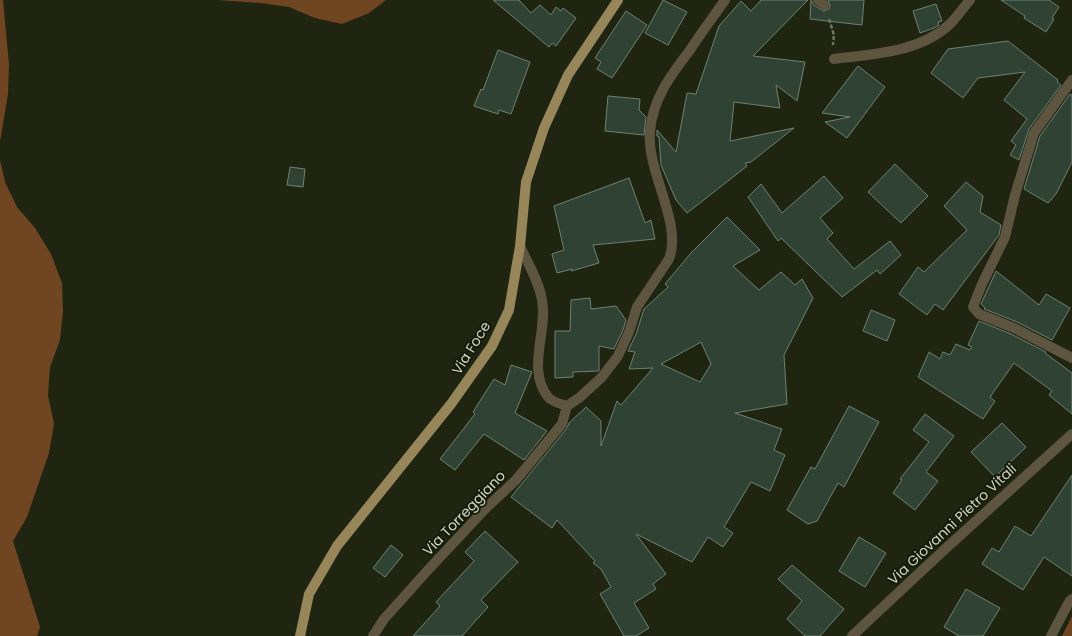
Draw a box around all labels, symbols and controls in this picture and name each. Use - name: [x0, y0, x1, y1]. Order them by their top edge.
- street label: Via Foce: [447, 317, 495, 378]
- street label: Via Giovanni Pietro Vitali: [883, 459, 1021, 589]
- street label: Via Torreggiano: [418, 466, 510, 560]

